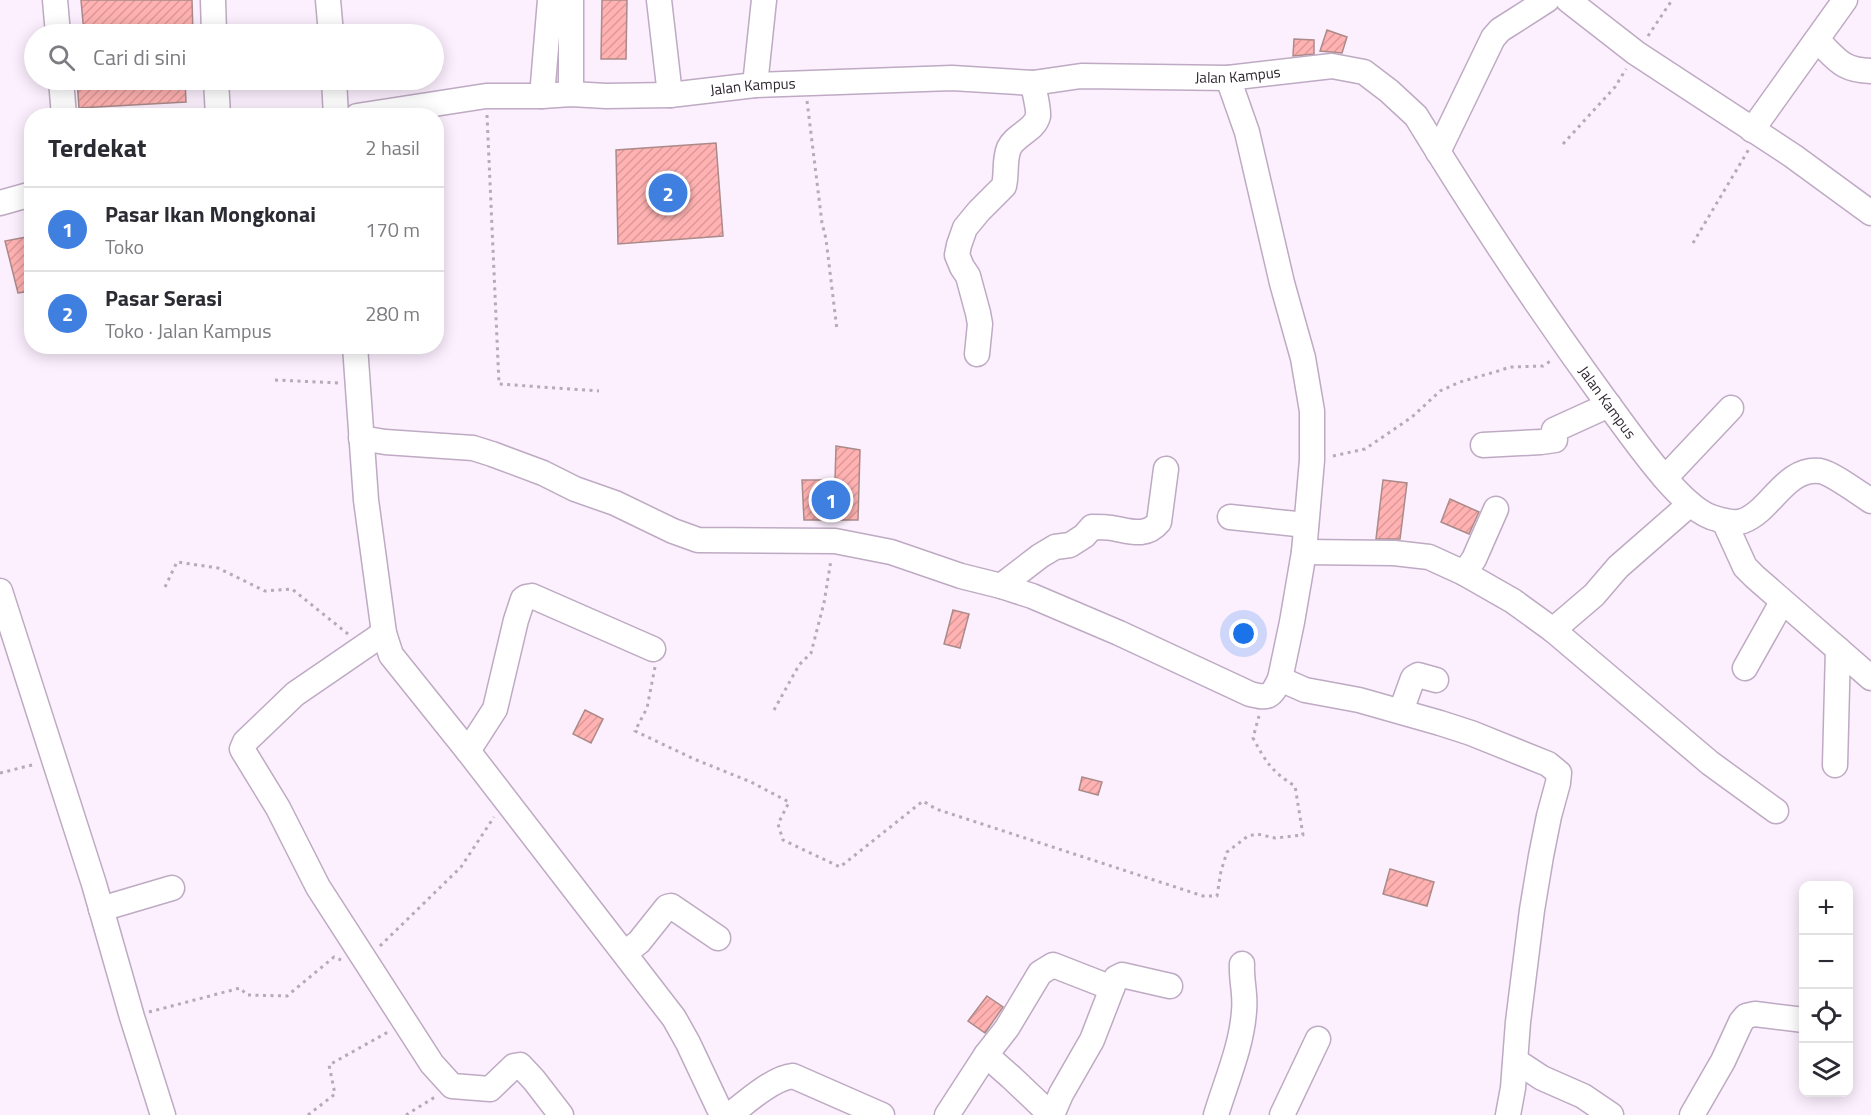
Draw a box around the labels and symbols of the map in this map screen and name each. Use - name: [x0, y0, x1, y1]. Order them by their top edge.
- street label: Jalan Kampus: [1195, 60, 1282, 89]
- street label: Jalan Kampus: [709, 72, 796, 101]
- pin: 2: [648, 170, 688, 216]
- street label: Jalan Kampus: [1573, 361, 1642, 444]
- pin: 1: [812, 478, 850, 522]
- your location: [1229, 619, 1258, 648]

